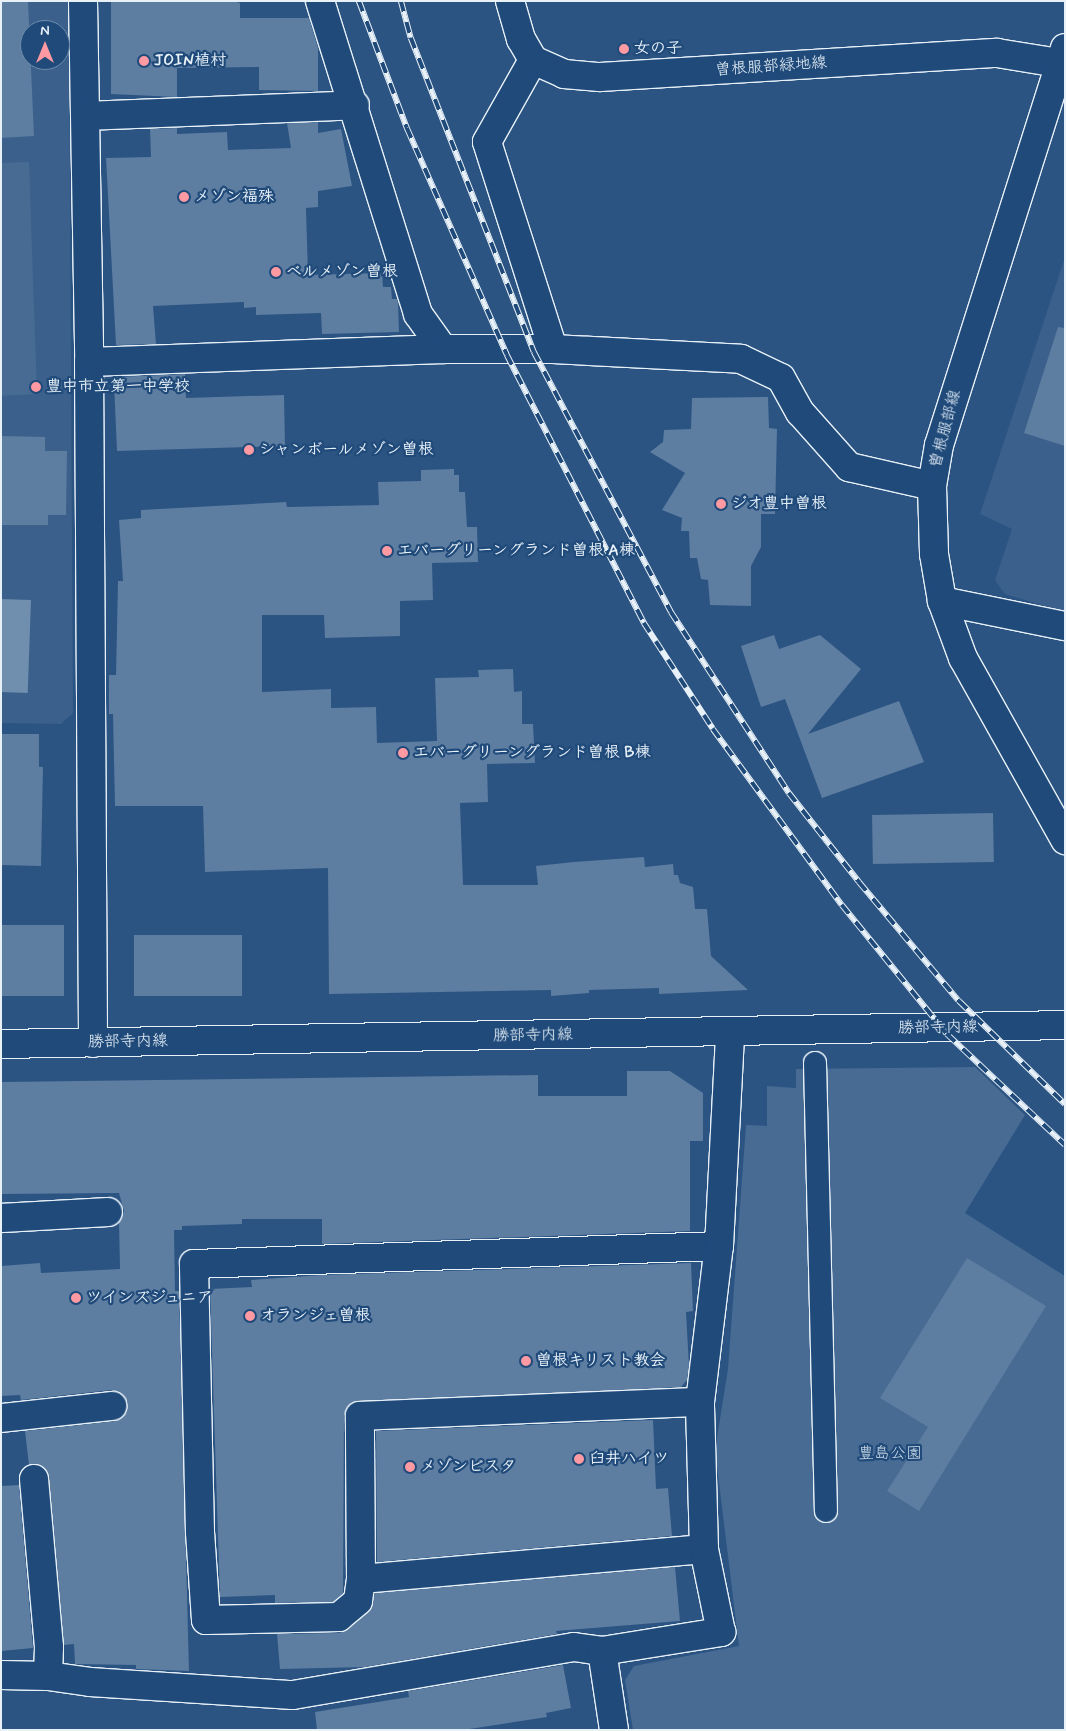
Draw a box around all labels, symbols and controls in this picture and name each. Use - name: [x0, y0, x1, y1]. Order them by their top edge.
- north arrow: [20, 20, 70, 70]
- text: N: [40, 22, 50, 40]
- place label: 女の子: [634, 39, 682, 59]
- marker: 女の子: [618, 43, 630, 55]
- place label: JOIN植村: [154, 51, 226, 71]
- street label: 曽根服部緑地線: [714, 54, 828, 80]
- marker: JOIN植村: [138, 55, 150, 67]
- place label: メゾン福殊: [194, 187, 274, 207]
- marker: メゾン福殊: [178, 191, 190, 203]
- place label: ベルメゾン曽根: [286, 262, 398, 282]
- marker: ベルメゾン曽根: [270, 266, 282, 278]
- place label: 豊中市立第一中学校: [46, 377, 190, 397]
- marker: 豊中市立第一中学校: [30, 381, 42, 393]
- street label: 曽根服部線: [926, 388, 966, 470]
- place label: シャンボールメゾン曽根: [259, 440, 435, 460]
- marker: シャンボールメゾン曽根: [243, 444, 255, 456]
- place label: ジオ豊中曽根: [731, 494, 827, 514]
- marker: ジオ豊中曽根: [715, 498, 727, 510]
- place label: エバーグリーングランド曽根 A棟: [397, 541, 636, 561]
- marker: エバーグリーングランド曽根 A棟: [381, 545, 393, 557]
- place label: エバーグリーングランド曽根 B棟: [413, 743, 651, 763]
- marker: エバーグリーングランド曽根 B棟: [397, 747, 409, 759]
- street label: 勝部寺内線: [898, 1018, 978, 1038]
- street label: 勝部寺内線: [493, 1026, 573, 1046]
- street label: 勝部寺内線: [88, 1032, 168, 1052]
- place label: ツインズジュニア: [86, 1288, 214, 1308]
- marker: ツインズジュニア: [70, 1292, 82, 1304]
- place label: オランジェ曽根: [260, 1306, 372, 1326]
- marker: オランジェ曽根: [244, 1310, 256, 1322]
- place label: 曽根キリスト教会: [536, 1351, 664, 1371]
- marker: 曽根キリスト教会: [520, 1355, 532, 1367]
- park label: 豊島公園: [858, 1444, 922, 1464]
- place label: 臼井ハイツ: [589, 1449, 669, 1469]
- marker: 臼井ハイツ: [573, 1453, 585, 1465]
- place label: メゾンビスタ: [420, 1457, 516, 1477]
- marker: メゾンビスタ: [404, 1461, 416, 1473]

